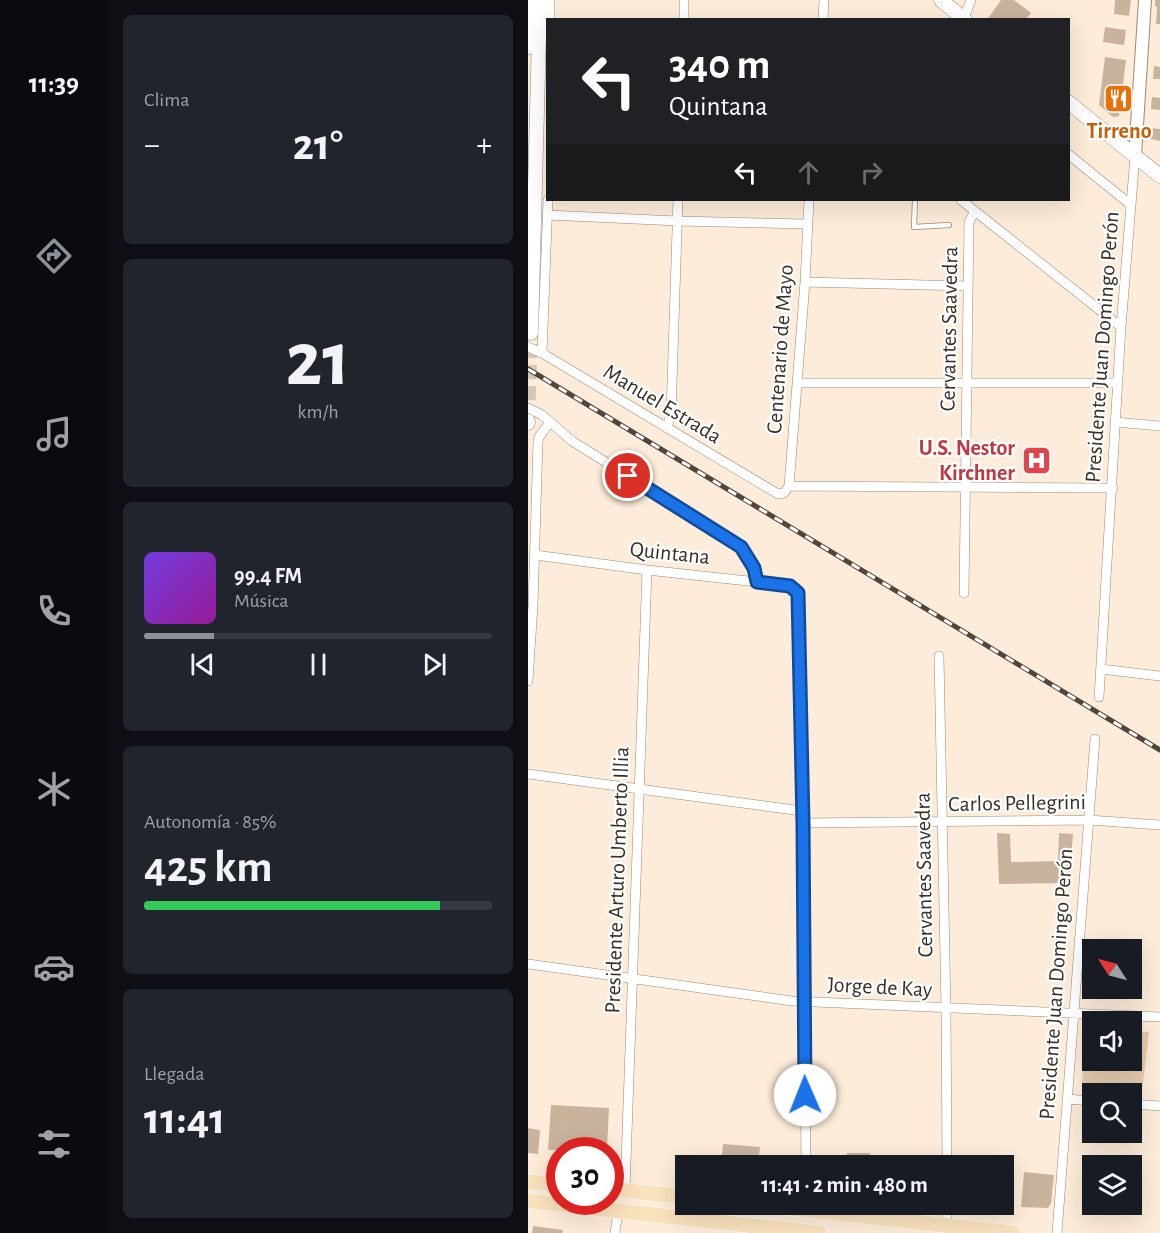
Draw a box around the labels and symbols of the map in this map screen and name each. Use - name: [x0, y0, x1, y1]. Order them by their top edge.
- restaurant icon: Tirreno: [1103, 82, 1135, 114]
- place label: Tirreno: [1086, 120, 1152, 142]
- street label: Presidente Juan Domingo Perón: [1082, 211, 1122, 483]
- street label: Cervantes Saavedra: [937, 246, 961, 412]
- street label: Centenario de Mayo: [763, 264, 797, 434]
- street label: Manuel Estrada: [600, 360, 725, 448]
- place label: U.S. Nestor Kirchner: [919, 437, 1015, 484]
- hospital icon: U.S. Nestor Kirchner: [1020, 444, 1052, 476]
- pin: [602, 450, 653, 501]
- street label: Quintana: [629, 538, 711, 568]
- street label: Presidente Arturo Umberto Illia: [601, 746, 633, 1014]
- street label: Carlos Pellegrini: [948, 791, 1086, 815]
- street label: Cervantes Saavedra: [912, 792, 936, 958]
- street label: Presidente Juan Domingo Perón: [1036, 848, 1076, 1120]
- north arrow: [1082, 939, 1142, 999]
- street label: Jorge de Kay: [827, 973, 933, 1001]
- position arrow: [773, 1063, 837, 1127]
- speed limit sign: 30: [546, 1137, 624, 1215]

